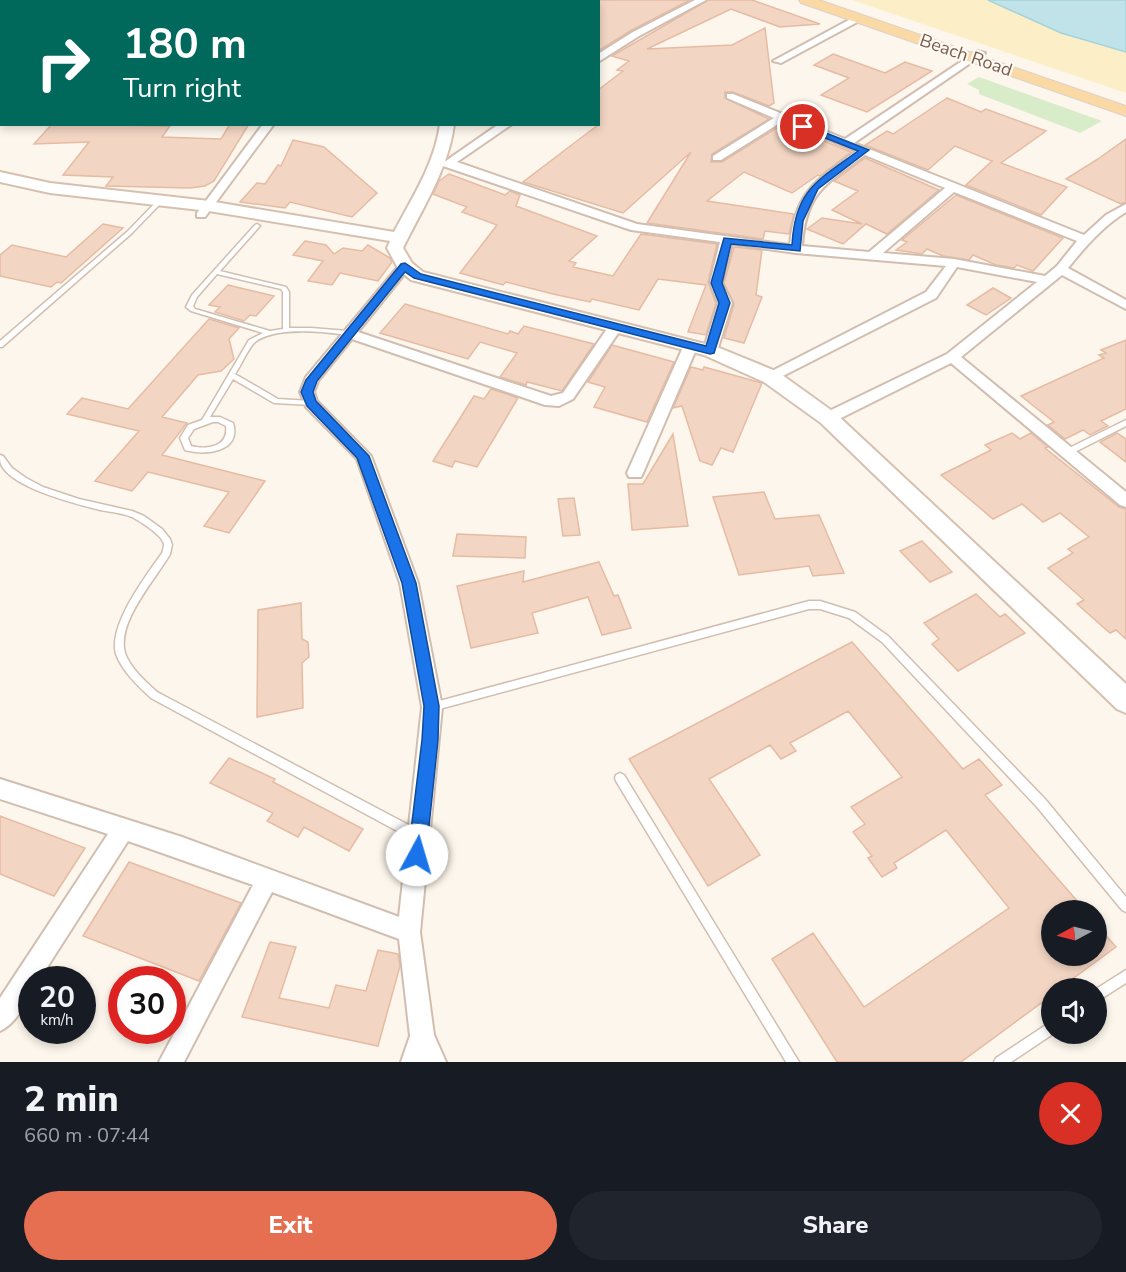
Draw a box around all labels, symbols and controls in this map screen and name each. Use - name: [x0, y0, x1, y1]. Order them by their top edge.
- text: 180 m: [123, 16, 247, 73]
- icon: right: [24, 24, 102, 102]
- street label: Beach Road: [917, 28, 1015, 82]
- text: Turn right: [123, 70, 241, 107]
- pin: [777, 101, 828, 152]
- icon: arrive: [786, 110, 819, 143]
- position arrow: [385, 823, 449, 887]
- north arrow: [1041, 900, 1107, 966]
- map controls: [1041, 900, 1107, 1044]
- speed limit sign: 30: [108, 966, 186, 1044]
- text: 20: [39, 977, 75, 1018]
- button: sound: [1041, 978, 1107, 1044]
- text: km/h: [40, 1010, 74, 1030]
- text: 2 min: [24, 1075, 119, 1124]
- button: close: [1039, 1082, 1102, 1145]
- text: 660 m · 07:44: [24, 1122, 150, 1149]
- button: Exit: [24, 1191, 557, 1260]
- button: Share: [569, 1191, 1102, 1260]

